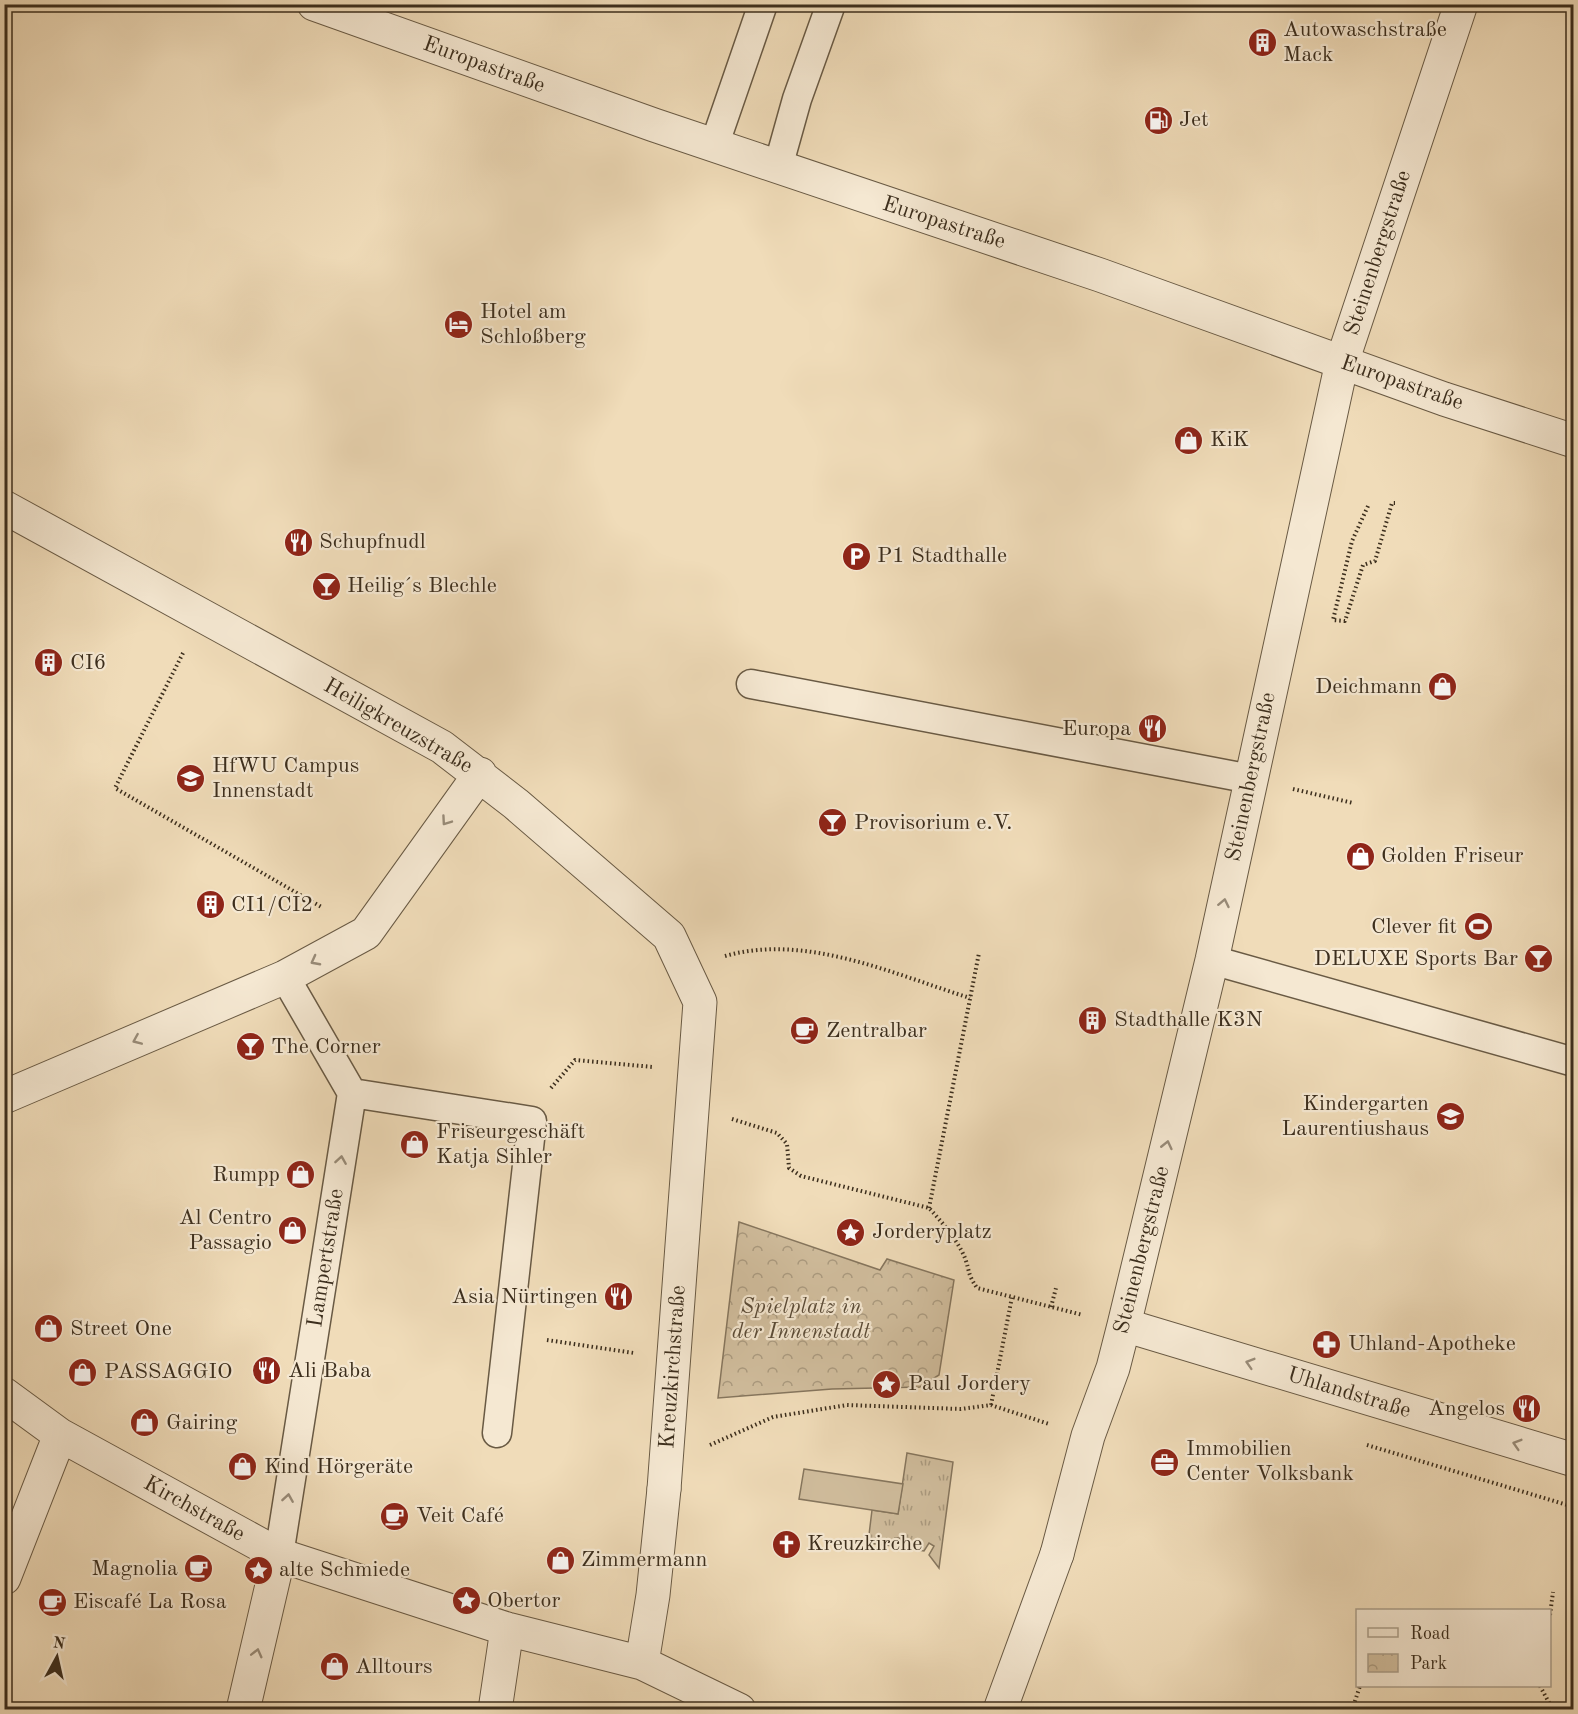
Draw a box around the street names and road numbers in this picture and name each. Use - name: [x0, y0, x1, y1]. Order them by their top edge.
- street label: Europastraße: [420, 33, 548, 97]
- street label: Steinenbergstraße: [1341, 168, 1415, 338]
- street label: Europastraße: [880, 193, 1008, 253]
- street label: Europastraße: [1338, 352, 1466, 414]
- street label: Heiligkreuzstraße: [320, 674, 476, 778]
- street label: Steinenbergstraße: [1222, 690, 1280, 864]
- street label: Steinenbergstraße: [1110, 1164, 1174, 1336]
- street label: Lampertstraße: [304, 1187, 348, 1329]
- street label: Kreuzkirchstraße: [656, 1284, 690, 1450]
- street label: Uhlandstraße: [1285, 1364, 1413, 1422]
- street label: Kirchstraße: [140, 1472, 248, 1546]

